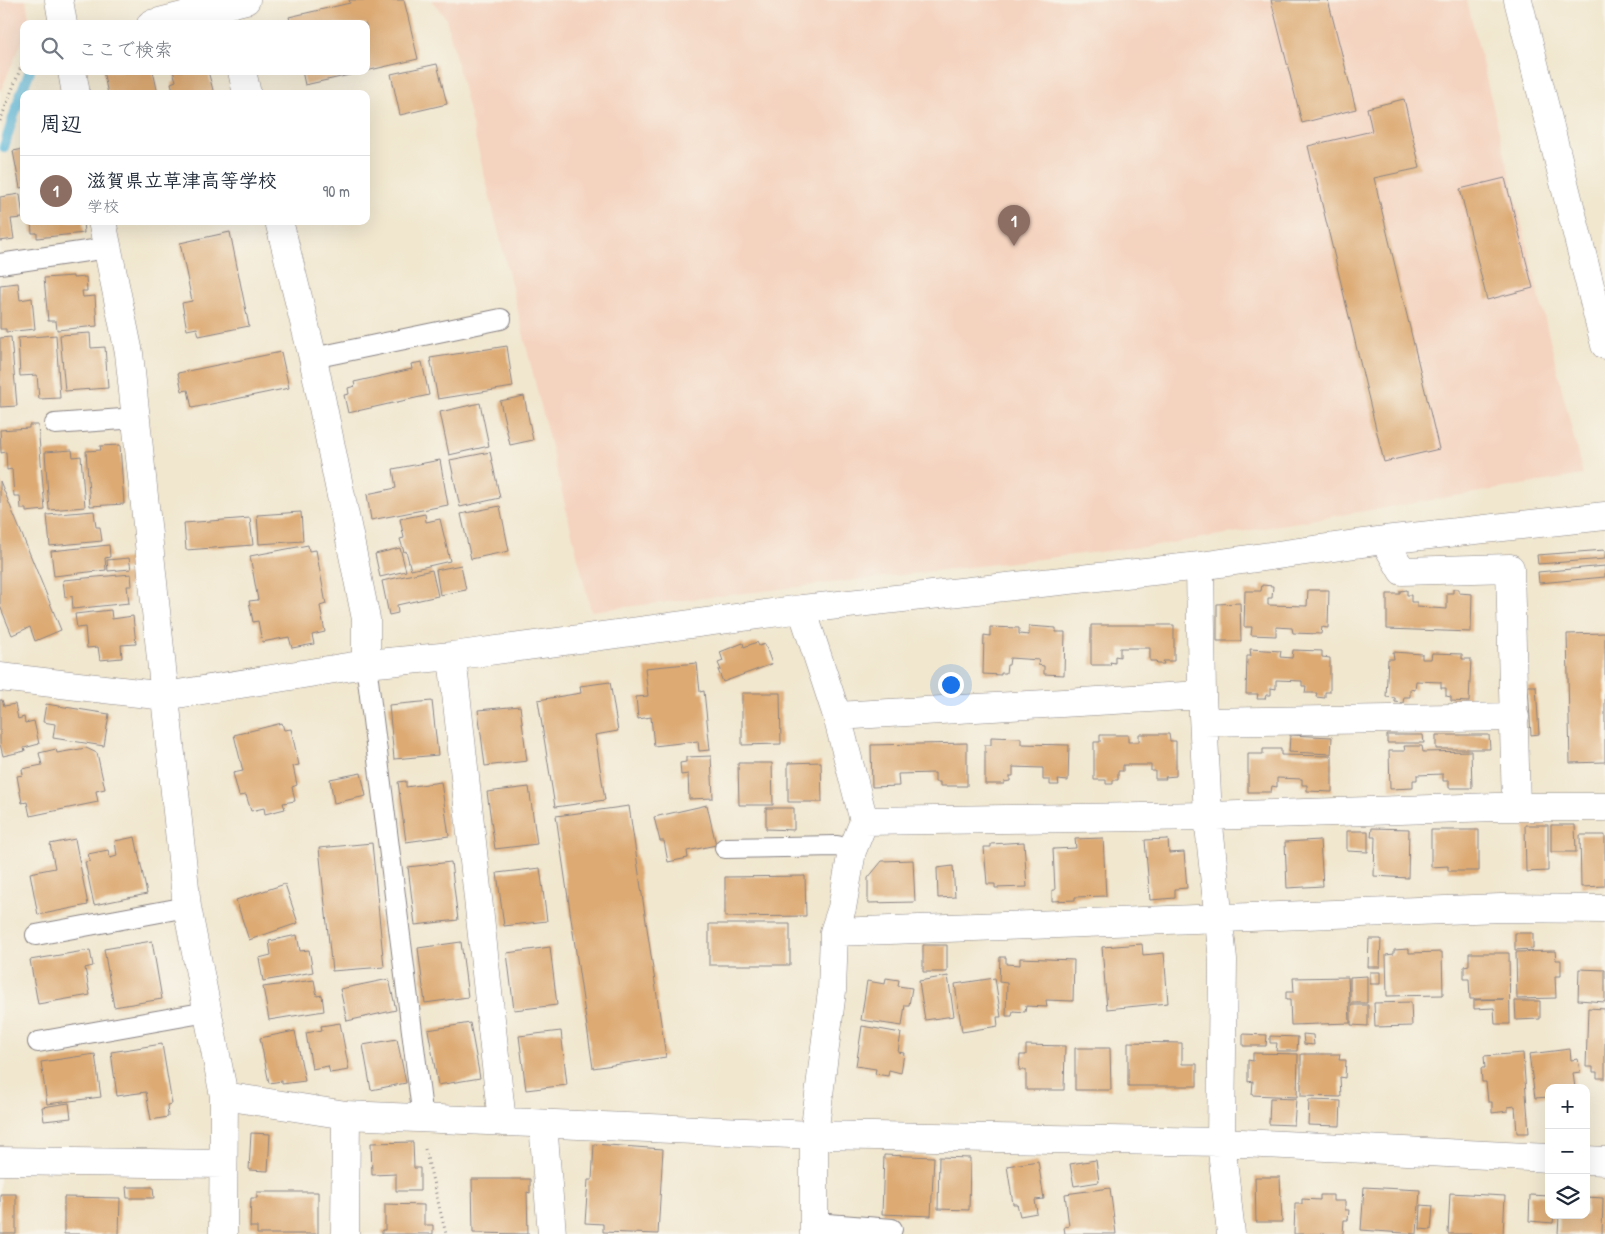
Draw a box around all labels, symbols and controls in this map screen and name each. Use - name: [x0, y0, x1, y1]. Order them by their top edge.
- search box: [20, 20, 370, 75]
- icon: search: [38, 34, 66, 62]
- text: ここで検索: [78, 36, 173, 62]
- text: 周辺: [40, 109, 82, 138]
- text: 滋賀県立草津高等学校: [87, 167, 277, 193]
- text: 1: [53, 180, 59, 202]
- text: 90 m: [322, 180, 350, 202]
- text: 学校: [87, 195, 119, 217]
- pin: 1: [998, 205, 1030, 246]
- your location: [938, 672, 964, 698]
- map controls: [1545, 1084, 1590, 1219]
- button: +: [1545, 1084, 1590, 1129]
- button: −: [1545, 1129, 1590, 1174]
- button: layers: [1545, 1174, 1590, 1219]

